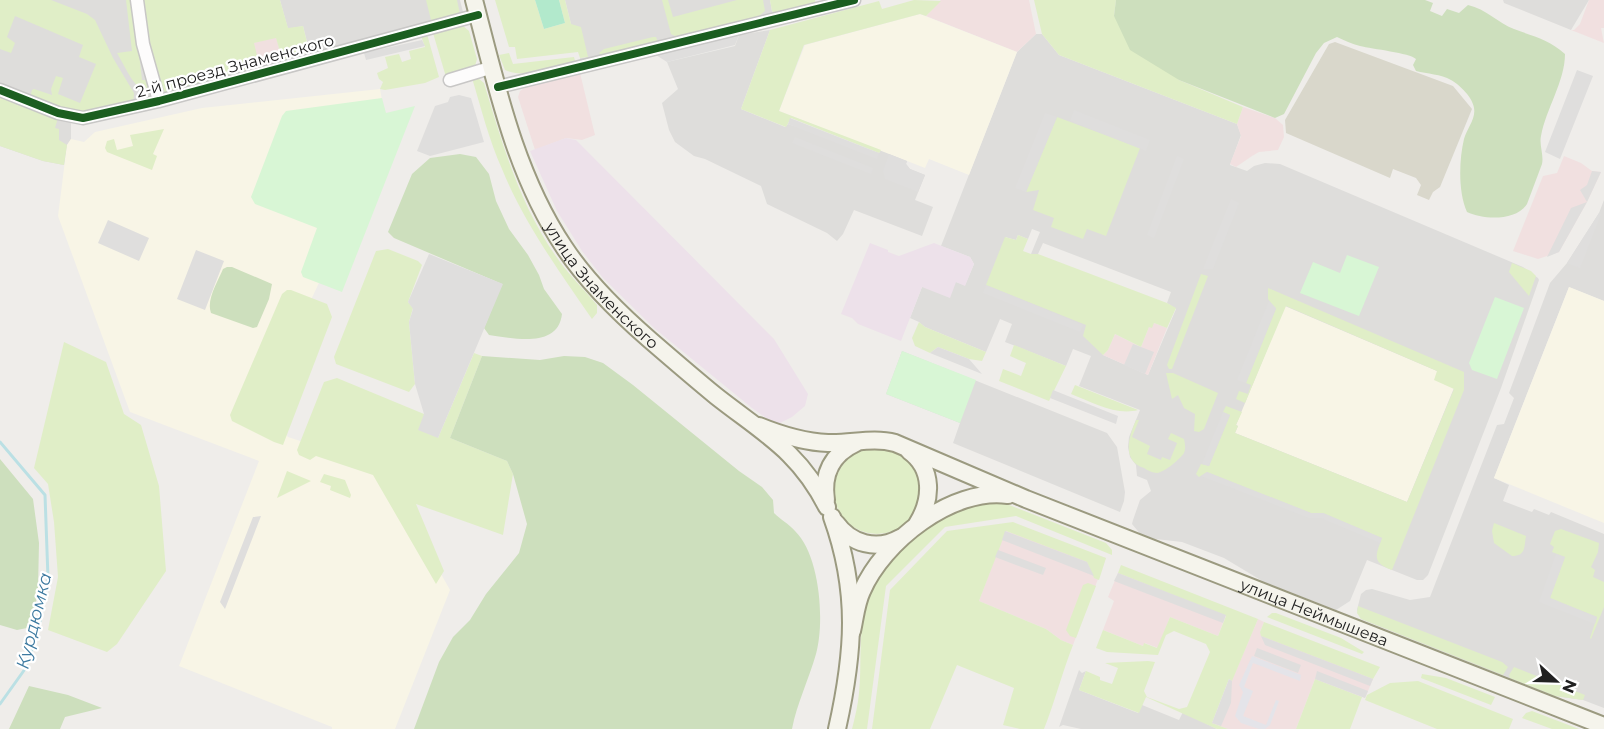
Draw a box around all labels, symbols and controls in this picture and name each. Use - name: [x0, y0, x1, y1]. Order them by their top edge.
- street label: 2-й проезд Знаменского: [134, 30, 336, 102]
- street label: улица Знаменского: [541, 218, 663, 353]
- water label: Курдюмка: [11, 570, 57, 672]
- street label: улица Неймышева: [1237, 574, 1391, 650]
- north arrow: [1526, 651, 1586, 711]
- text: N: [1558, 677, 1581, 696]

